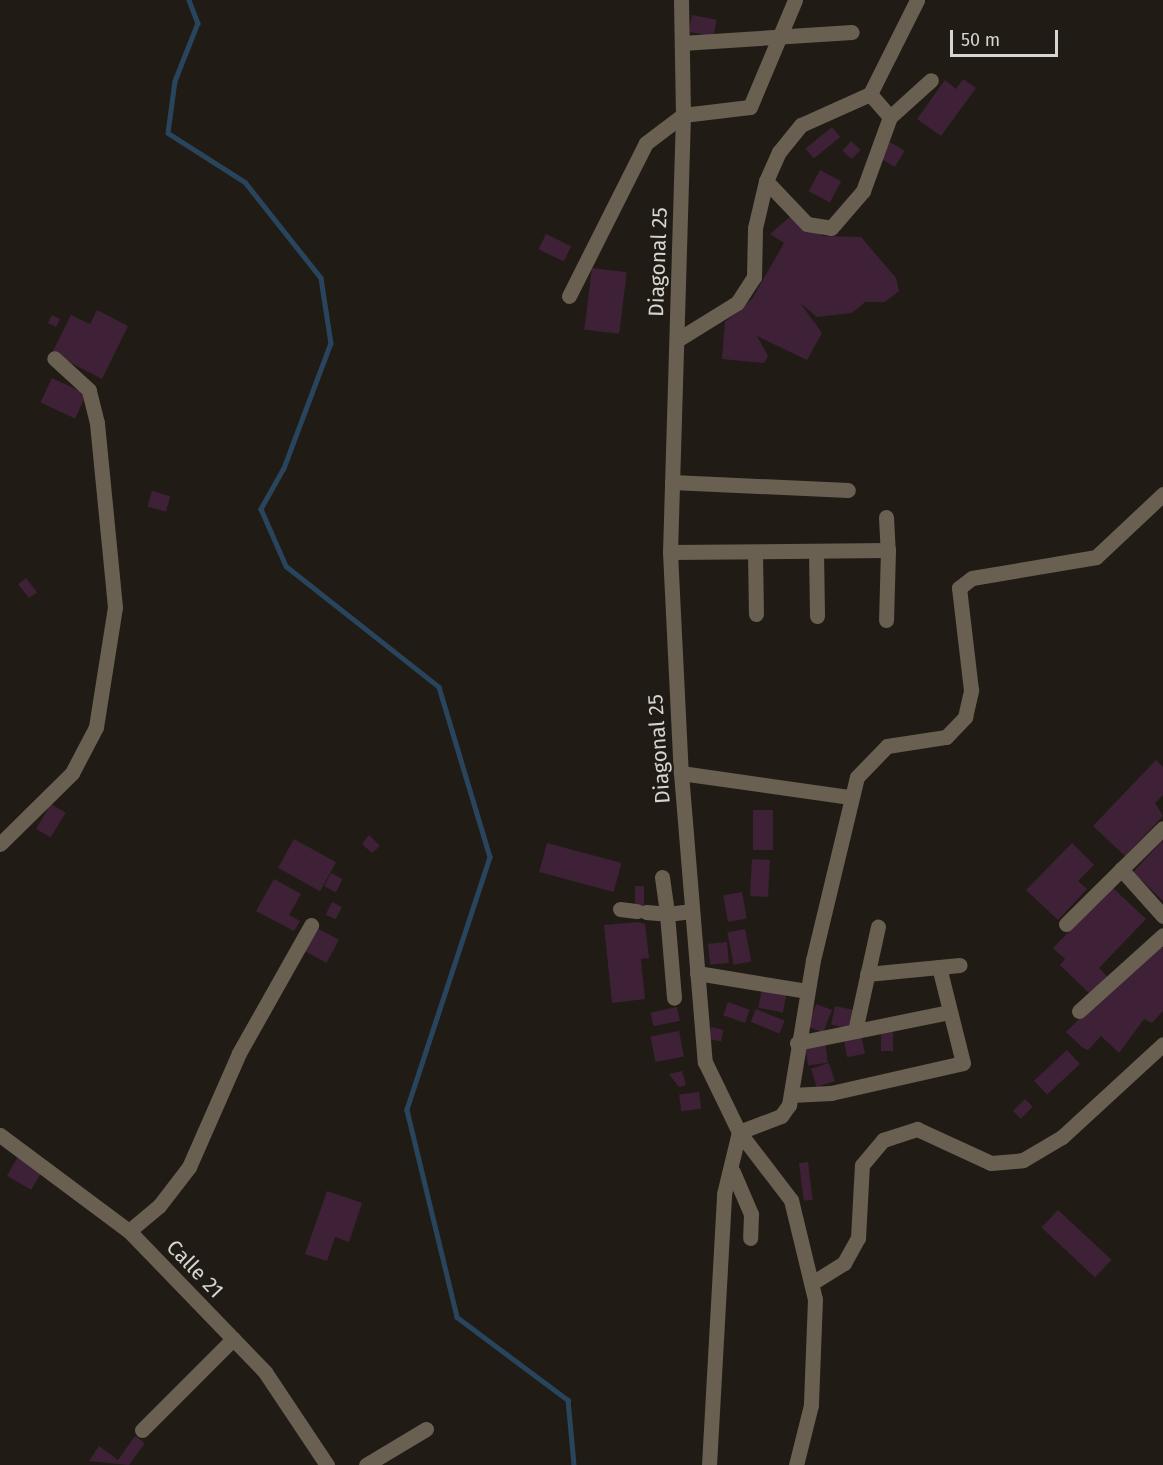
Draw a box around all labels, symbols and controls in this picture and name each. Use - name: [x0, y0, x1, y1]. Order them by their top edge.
- scale bar: [953, 18, 1061, 56]
- text: 50 m: [961, 29, 1000, 51]
- street label: Diagonal 25: [643, 207, 673, 317]
- street label: Diagonal 25: [643, 693, 675, 805]
- street label: Calle 21: [161, 1235, 229, 1303]

